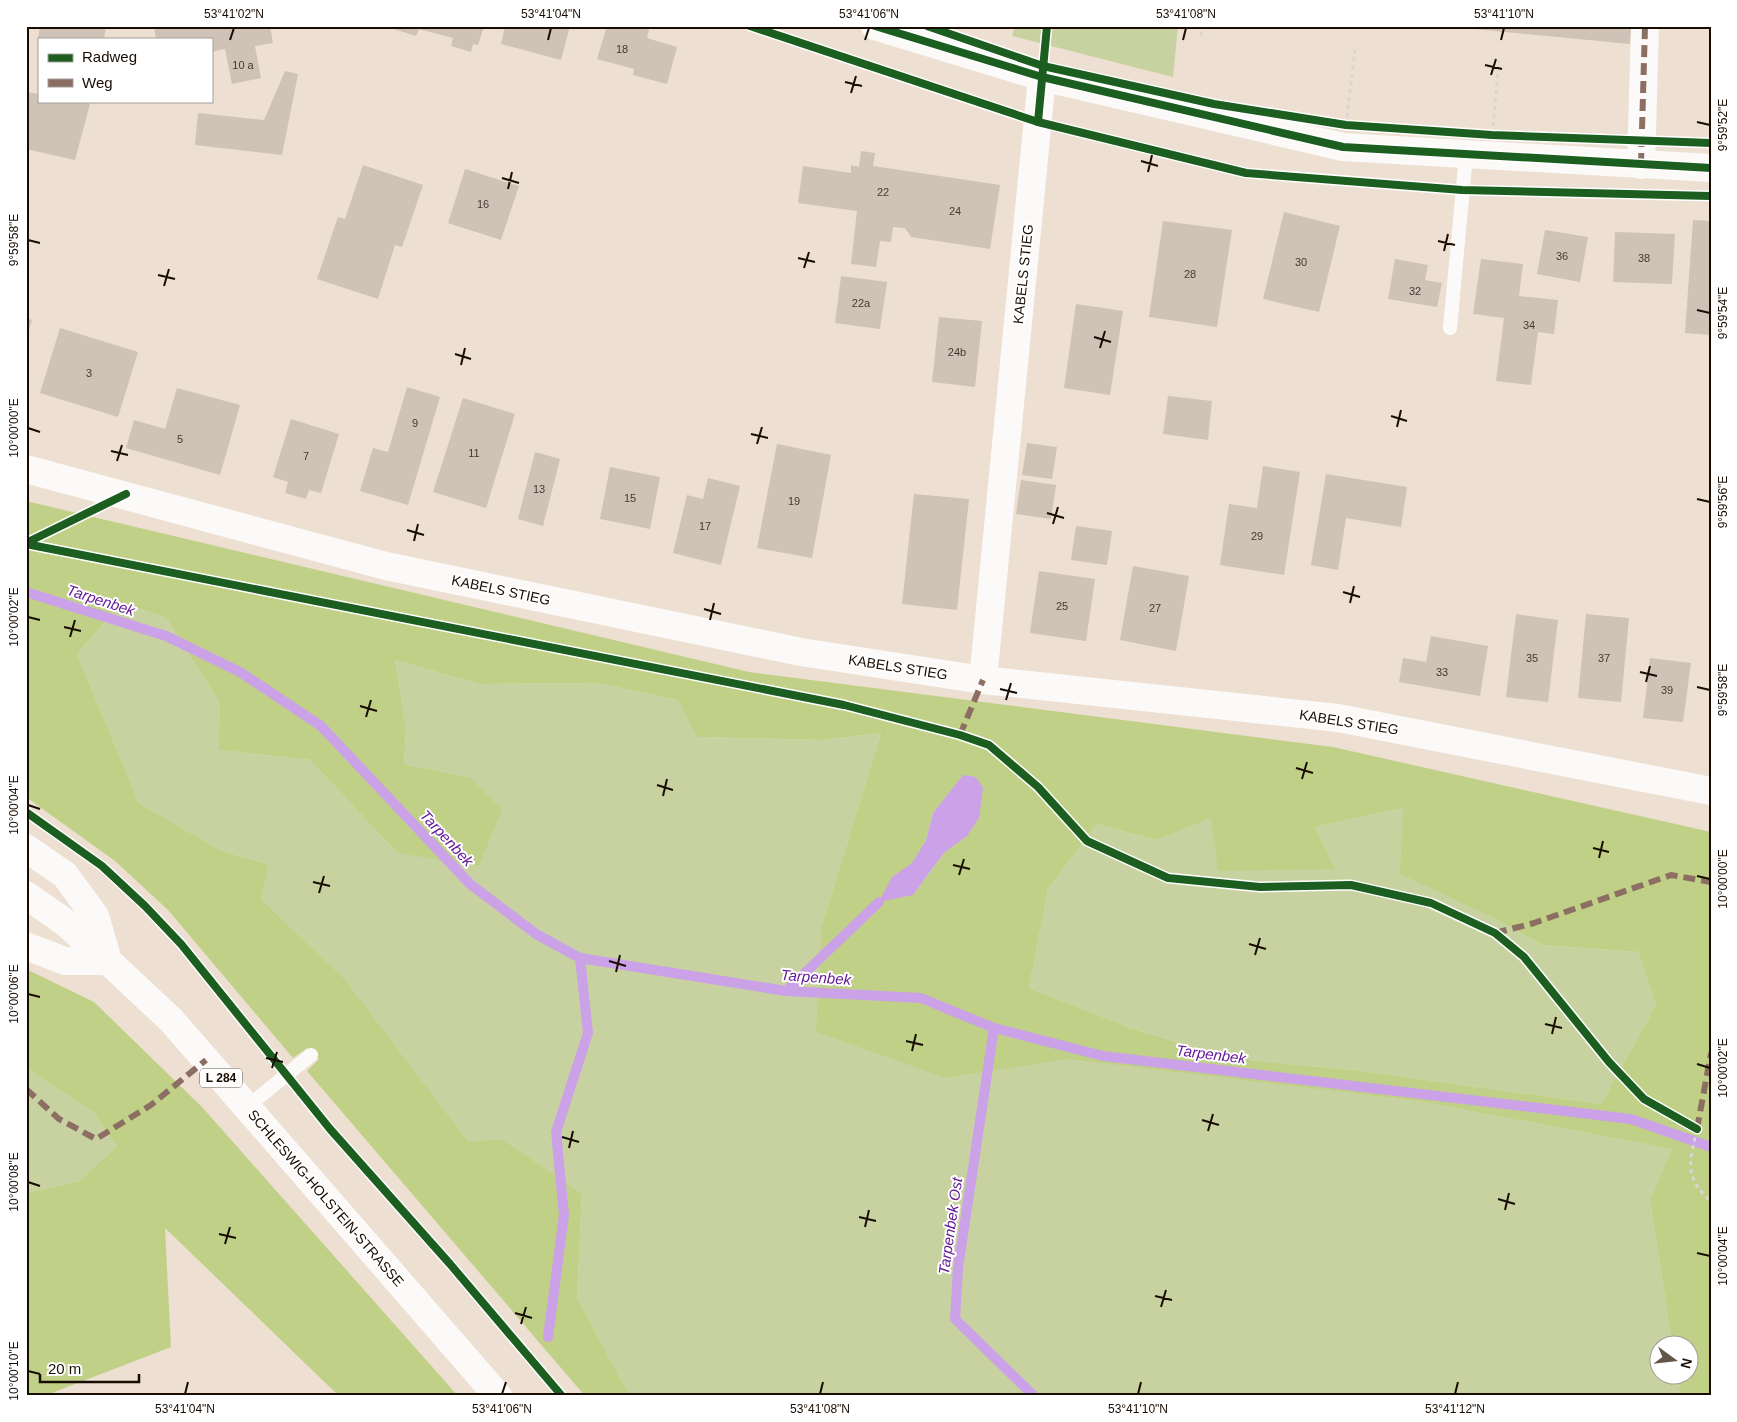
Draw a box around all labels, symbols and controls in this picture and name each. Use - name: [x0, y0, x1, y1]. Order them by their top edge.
- text: 53°41'02"N: [204, 7, 264, 21]
- text: 53°41'04"N: [521, 7, 581, 21]
- text: 53°41'06"N: [839, 7, 899, 21]
- text: 53°41'08"N: [1156, 7, 1216, 21]
- text: 53°41'10"N: [1474, 7, 1534, 21]
- legend: [38, 38, 212, 102]
- house number: 18: [616, 43, 628, 55]
- text: Radweg: [82, 48, 137, 65]
- house number: 10 a: [232, 59, 255, 71]
- text: Weg: [82, 74, 113, 91]
- text: 9°59'52"E: [1716, 99, 1730, 151]
- house number: 22: [877, 186, 889, 198]
- house number: 16: [477, 198, 489, 210]
- house number: 24: [949, 205, 961, 217]
- text: 9°59'58"E: [7, 214, 21, 266]
- street label: KABELS STIEG: [1010, 223, 1036, 325]
- house number: 36: [1556, 250, 1568, 262]
- house number: 38: [1638, 252, 1650, 264]
- house number: 30: [1295, 256, 1307, 268]
- house number: 28: [1184, 268, 1196, 280]
- house number: 32: [1409, 285, 1421, 297]
- text: 9°59'54"E: [1716, 287, 1730, 339]
- house number: 22a: [852, 297, 871, 309]
- house number: 34: [1523, 319, 1535, 331]
- house number: 24b: [948, 346, 966, 358]
- house number: 3: [86, 367, 92, 379]
- text: 10°00'00"E: [7, 398, 21, 458]
- house number: 9: [412, 417, 418, 429]
- house number: 5: [177, 433, 183, 445]
- house number: 11: [468, 447, 480, 459]
- house number: 7: [303, 450, 309, 462]
- text: 9°59'56"E: [1716, 476, 1730, 528]
- house number: 13: [533, 483, 545, 495]
- house number: 15: [624, 492, 636, 504]
- house number: 19: [788, 495, 800, 507]
- house number: 17: [699, 520, 711, 532]
- house number: 29: [1251, 530, 1263, 542]
- street label: KABELS STIEG: [450, 572, 552, 608]
- water label: Tarpenbek: [65, 581, 138, 619]
- text: 10°00'02"E: [7, 587, 21, 647]
- house number: 25: [1056, 600, 1068, 612]
- house number: 27: [1149, 602, 1161, 614]
- street label: KABELS STIEG: [847, 651, 949, 683]
- house number: 35: [1526, 652, 1538, 664]
- house number: 37: [1598, 652, 1610, 664]
- text: 9°59'58"E: [1716, 664, 1730, 716]
- house number: 33: [1436, 666, 1448, 678]
- house number: 39: [1661, 684, 1673, 696]
- street label: KABELS STIEG: [1298, 706, 1400, 738]
- text: 10°00'04"E: [7, 775, 21, 835]
- water label: Tarpenbek: [417, 806, 478, 871]
- text: 10°00'00"E: [1716, 849, 1730, 909]
- text: 10°00'06"E: [7, 964, 21, 1024]
- water label: Tarpenbek: [780, 966, 853, 988]
- text: 10°00'02"E: [1716, 1038, 1730, 1098]
- water label: Tarpenbek: [1175, 1041, 1248, 1067]
- road number: L 284: [200, 1068, 242, 1088]
- street label: SCHLESWIG-HOLSTEIN-STRASSE: [245, 1106, 407, 1290]
- text: 10°00'08"E: [7, 1152, 21, 1212]
- water label: Tarpenbek Ost: [935, 1176, 965, 1276]
- text: 10°00'04"E: [1716, 1226, 1730, 1286]
- north arrow: [1650, 1334, 1700, 1384]
- text: 10°00'10"E: [7, 1341, 21, 1401]
- scale bar: [40, 1352, 139, 1384]
- text: N: [1678, 1356, 1696, 1370]
- text: 20 m: [48, 1360, 81, 1377]
- text: 53°41'04"N: [155, 1402, 215, 1416]
- text: 53°41'06"N: [472, 1402, 532, 1416]
- text: 53°41'08"N: [790, 1402, 850, 1416]
- text: 53°41'10"N: [1108, 1402, 1168, 1416]
- text: 53°41'12"N: [1425, 1402, 1485, 1416]

